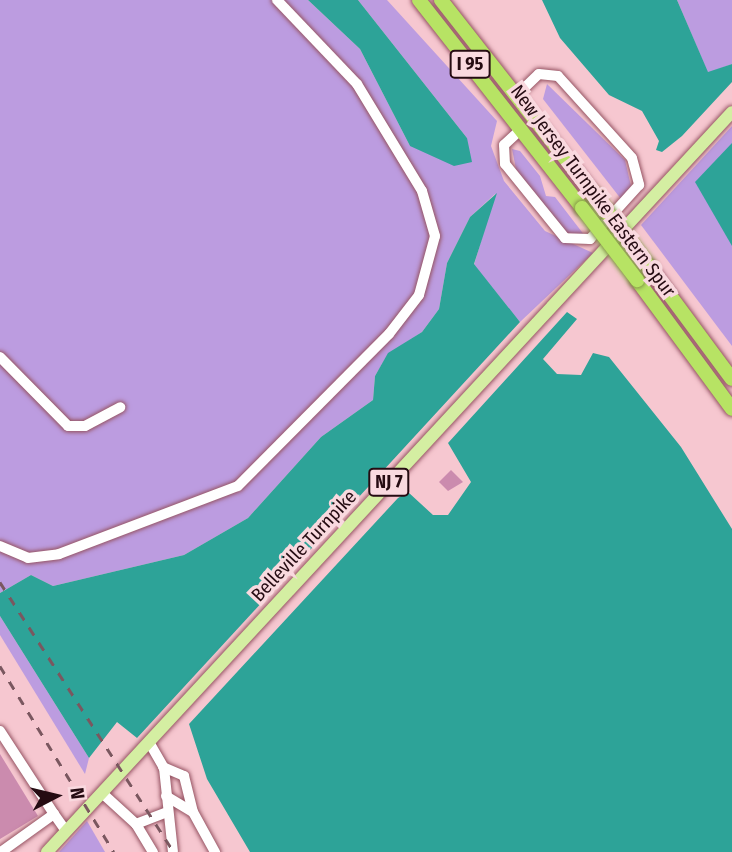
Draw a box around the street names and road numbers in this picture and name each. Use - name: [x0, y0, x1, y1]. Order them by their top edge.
- road number: I 95: [449, 50, 491, 78]
- street label: New Jersey Turnpike Eastern Spur: [506, 80, 680, 302]
- road number: NJ 7: [368, 468, 410, 496]
- street label: Belleville Turnpike: [247, 486, 361, 606]

